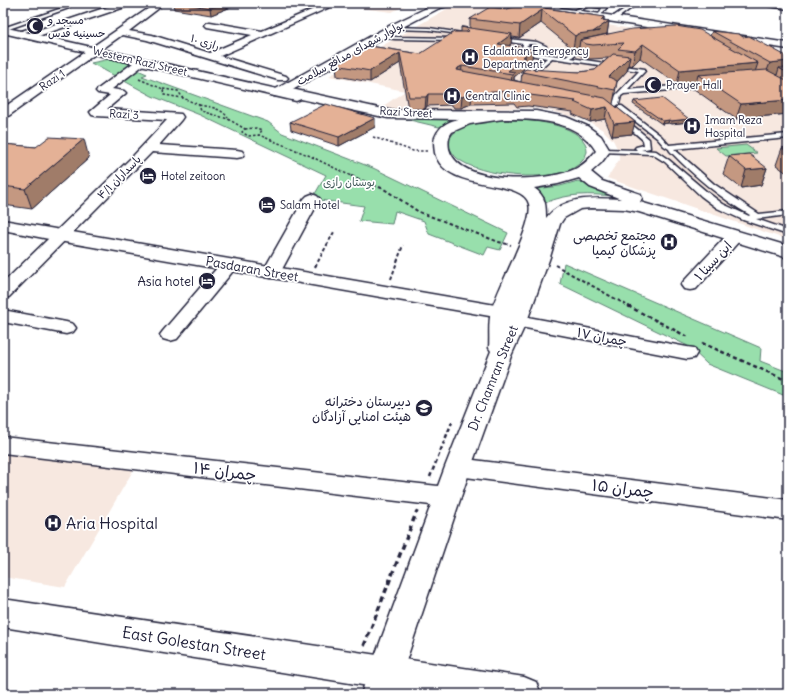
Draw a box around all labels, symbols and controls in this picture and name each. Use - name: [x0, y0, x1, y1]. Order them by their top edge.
- place label: مسجد و حسینیه قدس: [47, 13, 106, 40]
- mosque icon: مسجد و حسینیه قدس: [25, 16, 45, 36]
- street label: بولوار شهدای مدافع سلامت: [294, 18, 407, 90]
- street label: رازی ۱۰: [189, 31, 221, 53]
- street label: Western Razi Street: [91, 43, 189, 79]
- place label: Edalatian Emergency Department: [483, 44, 589, 71]
- hospital icon: Edalatian Emergency Department: [460, 47, 480, 67]
- street label: Razi 1: [37, 66, 67, 94]
- mosque icon: Prayer Hall: [643, 75, 663, 95]
- place label: Prayer Hall: [666, 78, 722, 92]
- hospital icon: Central Clinic: [442, 86, 462, 106]
- place label: Central Clinic: [465, 89, 531, 103]
- street label: Razi Street: [379, 104, 433, 120]
- street label: Razi 3: [109, 106, 139, 122]
- place label: Imam Reza Hospital: [705, 113, 762, 140]
- hospital icon: Imam Reza Hospital: [682, 116, 702, 136]
- street label: پاسداران ۴/۱: [94, 152, 144, 202]
- hotel icon: Hotel zeitoon: [138, 166, 158, 186]
- place label: Hotel zeitoon: [161, 169, 226, 183]
- park label: بوستان رازی: [323, 175, 375, 190]
- hotel icon: Salam Hotel: [257, 195, 277, 215]
- place label: Salam Hotel: [280, 198, 339, 212]
- place label: مجتمع تخصصی پزشکان کیمیا: [573, 227, 656, 259]
- hospital icon: مجتمع تخصصی پزشکان کیمیا: [659, 232, 679, 252]
- street label: ابن سینا ۱: [690, 238, 736, 284]
- street label: Pasdaran Street: [204, 252, 300, 286]
- hotel icon: Asia hotel: [197, 271, 217, 291]
- place label: Asia hotel: [137, 273, 194, 290]
- street label: Dr. Chamran Street: [464, 322, 522, 433]
- street label: چمران ۱۷: [575, 324, 629, 350]
- place label: دبیرستان دخترانه هیئت امنایی آزادگان: [312, 393, 411, 426]
- school or university icon: دبیرستان دخترانه هیئت امنایی آزادگان: [414, 398, 434, 418]
- street label: چمران ۱۴: [192, 457, 258, 486]
- street label: چمران ۱۵: [591, 474, 655, 503]
- hospital icon: Aria Hospital: [43, 513, 63, 533]
- place label: Aria Hospital: [66, 513, 158, 533]
- street label: East Golestan Street: [121, 622, 268, 664]

